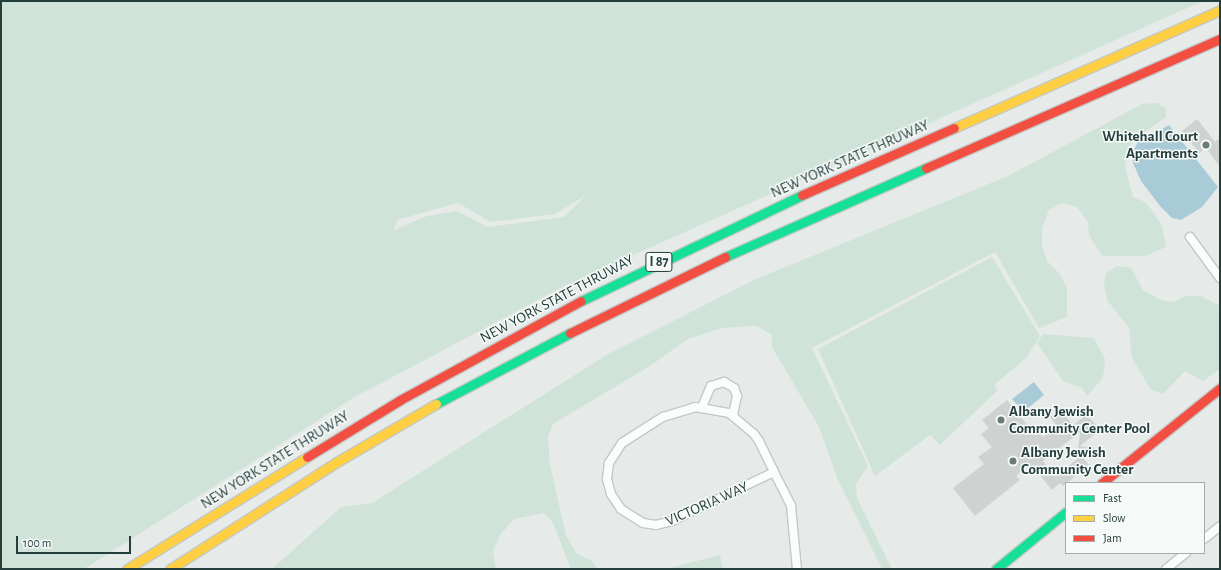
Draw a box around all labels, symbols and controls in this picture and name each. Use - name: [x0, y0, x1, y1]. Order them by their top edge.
- street label: NEW YORK STATE THRUWAY: [768, 116, 932, 202]
- place label: Whitehall Court Apartments: [1102, 127, 1198, 162]
- marker: Whitehall Court Apartments: [1201, 140, 1211, 150]
- road number: I 87: [645, 250, 673, 274]
- street label: NEW YORK STATE THRUWAY: [477, 251, 637, 347]
- place label: Albany Jewish Community Center Pool: [1009, 402, 1150, 437]
- street label: NEW YORK STATE THRUWAY: [198, 407, 352, 513]
- marker: Albany Jewish Community Center Pool: [996, 415, 1006, 425]
- place label: Albany Jewish Community Center: [1021, 443, 1133, 478]
- marker: Albany Jewish Community Center: [1008, 456, 1018, 466]
- street label: VICTORIA WAY: [663, 478, 751, 530]
- legend: [1065, 482, 1205, 554]
- text: Fast: [1103, 492, 1122, 504]
- text: Slow: [1103, 512, 1125, 524]
- scale bar: [18, 528, 133, 554]
- text: Jam: [1103, 532, 1122, 544]
- text: 100 m: [23, 537, 51, 549]

